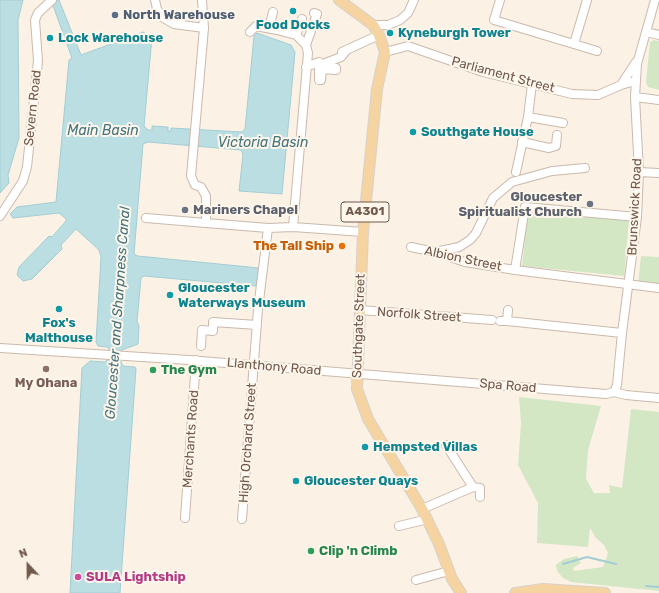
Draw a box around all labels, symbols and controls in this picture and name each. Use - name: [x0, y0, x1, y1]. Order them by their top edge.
- marker: Food Docks: [288, 6, 298, 16]
- place label: North Warehouse: [123, 7, 235, 23]
- marker: North Warehouse: [110, 10, 120, 20]
- place label: Food Docks: [256, 17, 330, 33]
- place label: Kyneburgh Tower: [398, 25, 511, 41]
- marker: Kyneburgh Tower: [385, 28, 395, 38]
- place label: Lock Warehouse: [58, 30, 163, 46]
- marker: Lock Warehouse: [45, 33, 55, 43]
- street label: Parliament Street: [450, 54, 556, 96]
- street label: Severn Road: [21, 69, 45, 147]
- water label: Main Basin: [67, 123, 139, 139]
- place label: Southgate House: [421, 124, 534, 140]
- marker: Southgate House: [408, 127, 418, 137]
- water label: Victoria Basin: [218, 135, 308, 151]
- street label: Brunswick Road: [625, 158, 645, 256]
- place label: Gloucester Spiritualist Church: [458, 189, 582, 220]
- marker: Gloucester Spiritualist Church: [585, 199, 595, 209]
- place label: Mariners Chapel: [193, 202, 298, 218]
- road number: A4301: [341, 202, 389, 222]
- marker: Mariners Chapel: [180, 205, 190, 215]
- water label: Gloucester and Sharpness Canal: [102, 206, 134, 420]
- place label: The Tall Ship: [253, 238, 334, 254]
- marker: The Tall Ship: [337, 241, 347, 251]
- street label: Albion Street: [423, 243, 503, 275]
- street label: Southgate Street: [349, 274, 369, 378]
- place label: Gloucester Waterways Museum: [178, 280, 306, 311]
- marker: Gloucester Waterways Museum: [165, 290, 175, 300]
- marker: Fox's Malthouse: [54, 304, 64, 314]
- street label: Norfolk Street: [376, 304, 462, 326]
- place label: Fox's Malthouse: [25, 315, 93, 346]
- street label: Llanthony Road: [226, 355, 322, 379]
- place label: The Gym: [161, 362, 217, 378]
- marker: My Ohana: [41, 364, 51, 374]
- marker: The Gym: [148, 365, 158, 375]
- place label: My Ohana: [15, 375, 77, 391]
- street label: Spa Road: [479, 376, 537, 396]
- street label: High Orchard Street: [236, 382, 260, 504]
- street label: Merchants Road: [180, 389, 202, 489]
- place label: Hempsted Villas: [373, 439, 477, 455]
- marker: Hempsted Villas: [360, 442, 370, 452]
- place label: Gloucester Quays: [304, 473, 418, 489]
- marker: Gloucester Quays: [291, 476, 301, 486]
- place label: Clip 'n Climb: [319, 543, 397, 559]
- north arrow: [8, 545, 48, 585]
- text: N: [17, 546, 29, 561]
- marker: Clip 'n Climb: [306, 546, 316, 556]
- place label: SULA Lightship: [86, 569, 186, 585]
- marker: SULA Lightship: [73, 572, 83, 582]

